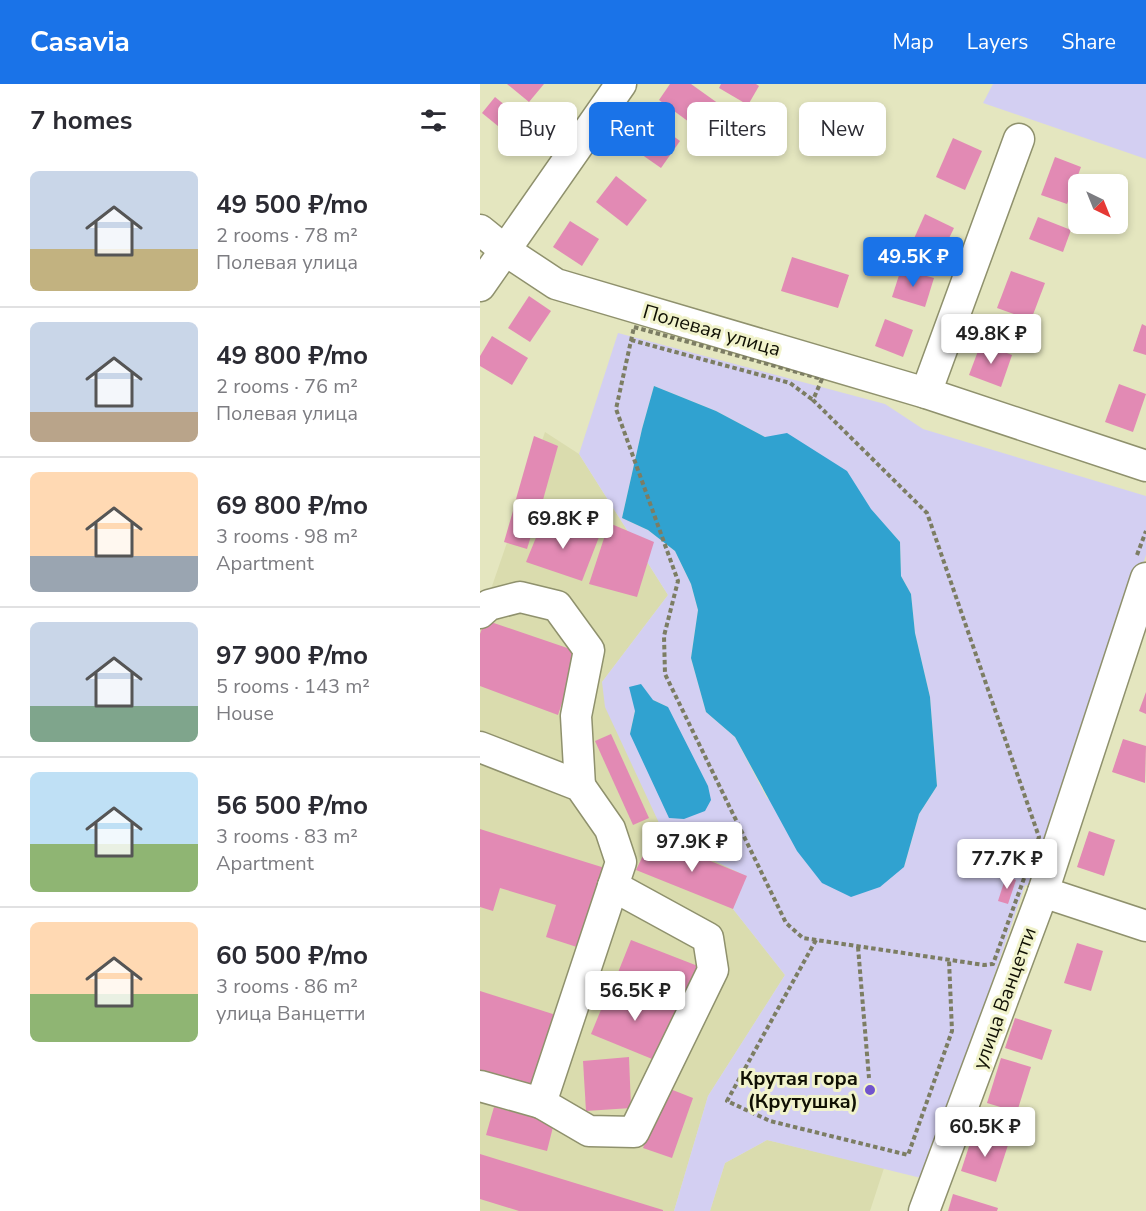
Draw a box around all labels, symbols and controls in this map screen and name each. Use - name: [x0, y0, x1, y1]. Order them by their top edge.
- text: Casavia: [30, 23, 130, 61]
- text: Map: [892, 28, 934, 56]
- text: Layers: [967, 28, 1028, 56]
- text: Share: [1061, 28, 1116, 56]
- chip: Buy: [498, 102, 577, 156]
- chip: Rent: [589, 102, 675, 156]
- chip: Filters: [687, 102, 787, 156]
- chip: New: [799, 102, 886, 156]
- text: 7 homes: [30, 103, 132, 138]
- icon: filters: [417, 104, 450, 137]
- north arrow: [1068, 174, 1128, 234]
- map controls: [1068, 174, 1128, 234]
- text: 49 500 ₽/mo: [216, 187, 368, 222]
- icon: home: [78, 195, 150, 267]
- text: 2 rooms · 78 m²: [216, 222, 358, 249]
- pin: 49.5K ₽: [858, 237, 968, 288]
- text: 49.5K ₽: [877, 243, 949, 270]
- text: Полевая улица: [216, 249, 358, 276]
- street label: Полевая улица: [640, 298, 784, 363]
- pin: 49.8K ₽: [936, 314, 1046, 365]
- text: 49.8K ₽: [955, 320, 1027, 347]
- text: 49 800 ₽/mo: [216, 338, 368, 373]
- icon: home: [78, 346, 150, 418]
- text: 2 rooms · 76 m²: [216, 373, 358, 400]
- text: Полевая улица: [216, 400, 358, 427]
- text: 69 800 ₽/mo: [216, 488, 368, 523]
- icon: home: [78, 496, 150, 568]
- pin: 69.8K ₽: [508, 499, 618, 550]
- text: 69.8K ₽: [527, 505, 599, 532]
- text: 3 rooms · 98 m²: [216, 523, 358, 550]
- text: Apartment: [216, 550, 314, 577]
- text: 97 900 ₽/mo: [216, 638, 368, 673]
- icon: home: [78, 646, 150, 718]
- text: 5 rooms · 143 m²: [216, 673, 370, 700]
- text: House: [216, 700, 274, 727]
- text: 56 500 ₽/mo: [216, 788, 368, 823]
- icon: home: [78, 796, 150, 868]
- pin: 97.9K ₽: [637, 822, 747, 873]
- text: 3 rooms · 83 m²: [216, 823, 358, 850]
- text: 97.9K ₽: [656, 828, 728, 855]
- pin: 77.7K ₽: [952, 839, 1062, 890]
- text: 77.7K ₽: [971, 845, 1043, 872]
- text: Apartment: [216, 850, 314, 877]
- street label: улица Ванцетти: [966, 923, 1043, 1073]
- text: 60 500 ₽/mo: [216, 938, 368, 973]
- icon: home: [78, 946, 150, 1018]
- pin: 56.5K ₽: [580, 971, 690, 1022]
- text: 3 rooms · 86 m²: [216, 973, 358, 1000]
- text: 56.5K ₽: [599, 977, 671, 1004]
- text: улица Ванцетти: [216, 1000, 365, 1027]
- place label: Крутая гора (Крутушка): [740, 1065, 858, 1115]
- marker: Крутая гора (Крутушка): [863, 1083, 877, 1097]
- pin: 60.5K ₽: [930, 1107, 1040, 1158]
- text: 60.5K ₽: [949, 1113, 1021, 1140]

